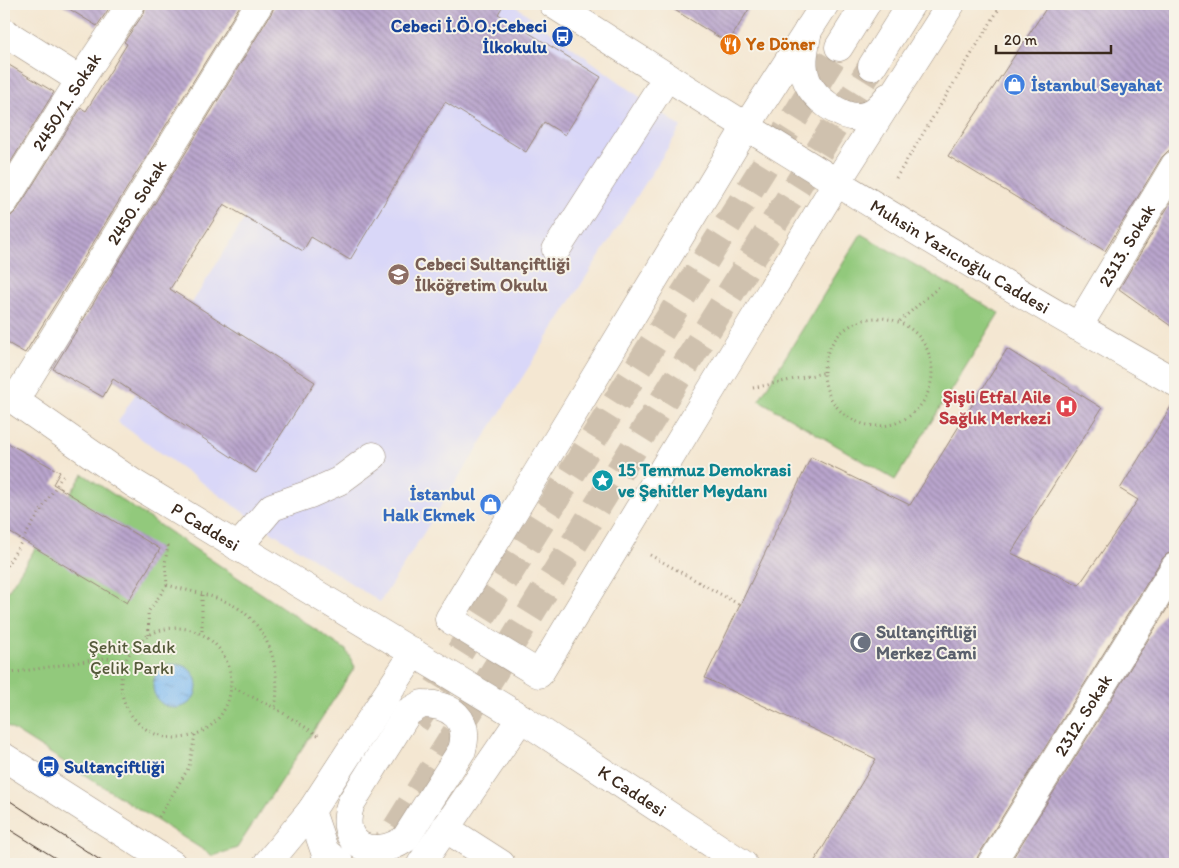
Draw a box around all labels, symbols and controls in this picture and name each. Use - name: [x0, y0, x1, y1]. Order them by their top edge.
- place label: Cebeci İ.Ö.O.;Cebeci İlkokulu: [391, 15, 548, 58]
- scale bar: [996, 22, 1112, 54]
- bus stop icon: Cebeci İ.Ö.O.;Cebeci İlkokulu: [551, 24, 575, 48]
- text: 20 m: [1004, 31, 1038, 49]
- restaurant icon: Ye Döner: [718, 32, 742, 56]
- place label: Ye Döner: [745, 33, 816, 55]
- street label: 2450/1. Sokak: [27, 49, 106, 155]
- shop icon: İstanbul Seyahat: [1003, 73, 1027, 97]
- place label: İstanbul Seyahat: [1031, 74, 1163, 96]
- street label: 2450. Sokak: [102, 156, 171, 249]
- street label: Muhsin Yazıcıoğlu Caddesi: [866, 194, 1054, 319]
- street label: 2313. Sokak: [1094, 200, 1160, 291]
- place label: Cebeci Sultançiftliği İlköğretim Okulu: [415, 253, 570, 296]
- school or university icon: Cebeci Sultançiftliği İlköğretim Okulu: [387, 262, 411, 286]
- place label: Şişli Etfal Aile Sağlık Merkezi: [939, 386, 1051, 429]
- hospital icon: Şişli Etfal Aile Sağlık Merkezi: [1055, 395, 1079, 419]
- place label: 15 Temmuz Demokrasi ve Şehitler Meydanı: [618, 459, 791, 502]
- place icon: 15 Temmuz Demokrasi ve Şehitler Meydanı: [590, 468, 614, 492]
- place label: İstanbul Halk Ekmek: [383, 483, 476, 526]
- shop icon: İstanbul Halk Ekmek: [479, 492, 503, 516]
- street label: P Caddesi: [167, 498, 244, 556]
- place label: Sultançiftliği Merkez Cami: [876, 621, 977, 664]
- mosque icon: Sultançiftliği Merkez Cami: [848, 630, 872, 654]
- park label: Şehit Sadık Çelik Parkı: [89, 636, 176, 679]
- street label: 2312. Sokak: [1050, 670, 1117, 760]
- bus stop icon: Sultançiftliği: [36, 755, 60, 779]
- place label: Sultançiftliği: [64, 756, 165, 778]
- street label: K Caddesi: [594, 761, 671, 822]

